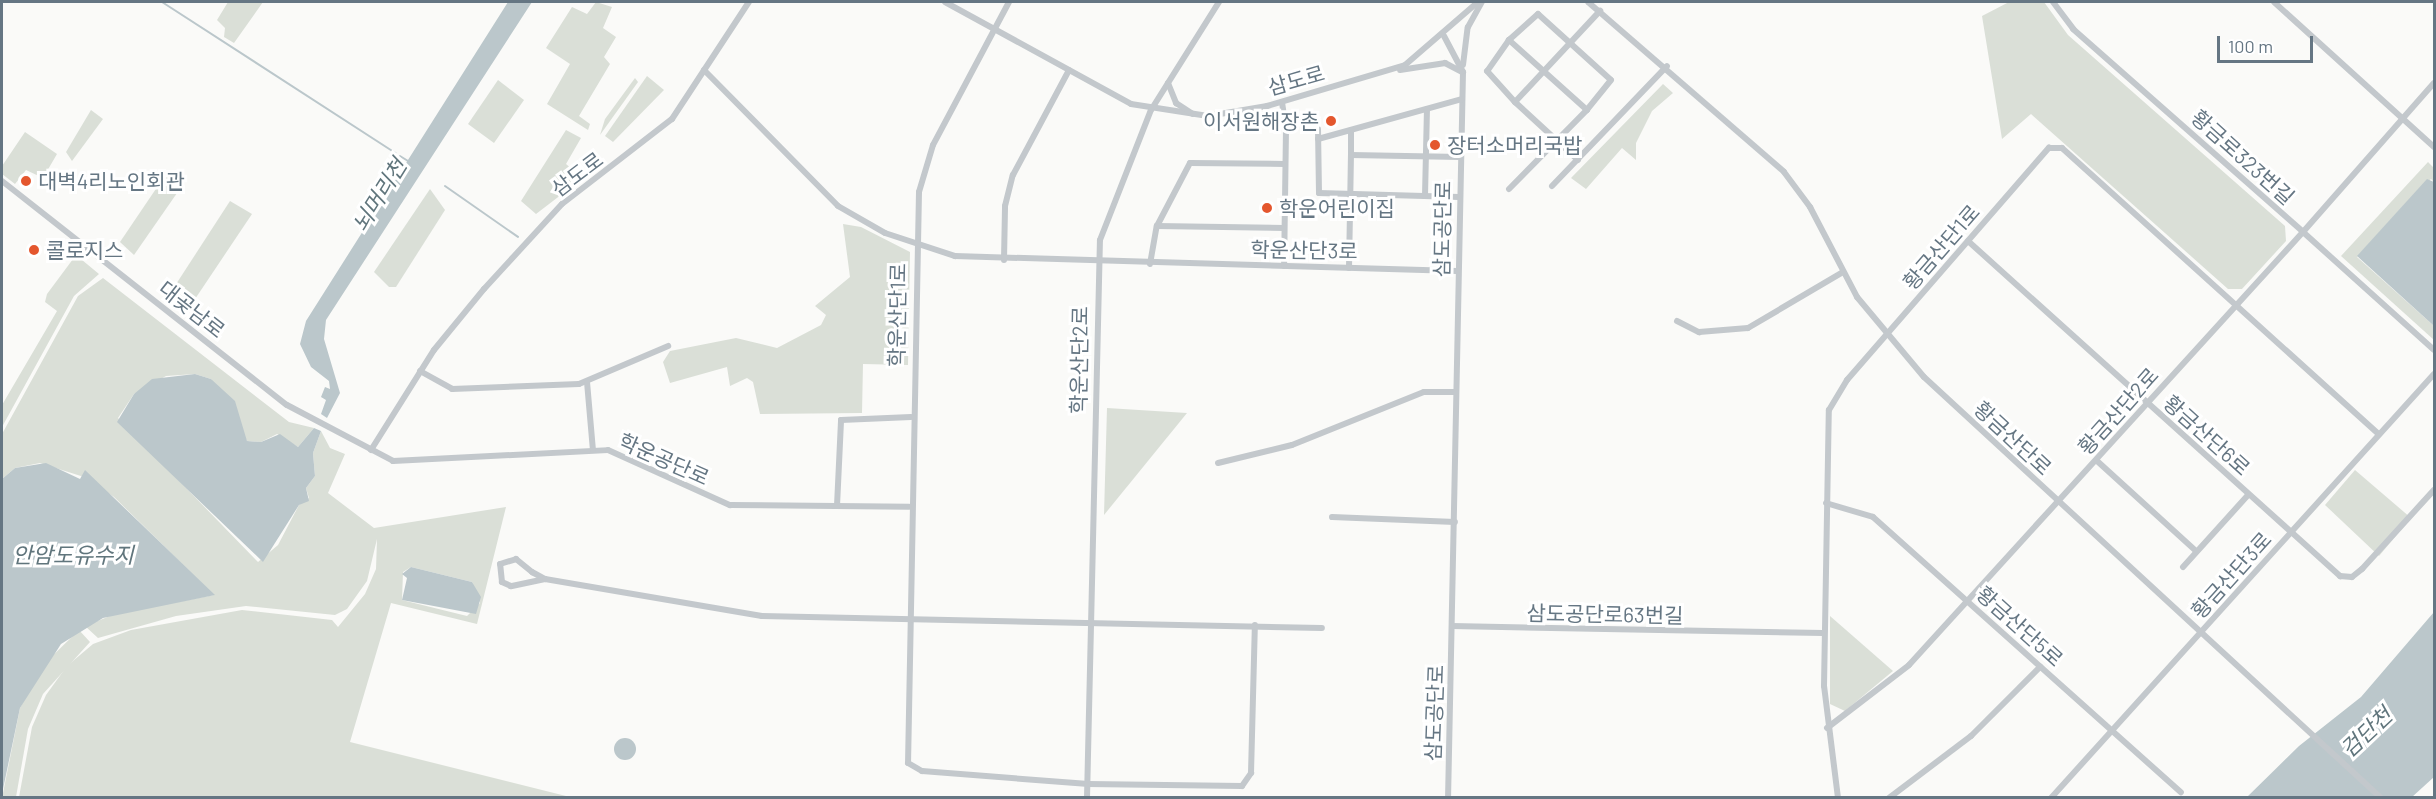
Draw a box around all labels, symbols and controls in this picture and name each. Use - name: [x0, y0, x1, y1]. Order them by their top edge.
- scale bar: [2220, 24, 2316, 62]
- text: 100 m: [2228, 35, 2273, 57]
- street label: 삼도로: [1265, 60, 1327, 100]
- street label: 황금로323번길: [2187, 104, 2299, 210]
- place label: 이서원해장촌: [1203, 108, 1319, 134]
- marker: 이서원해장촌: [1324, 114, 1338, 128]
- place label: 장터소머리국밥: [1447, 132, 1582, 158]
- marker: 장터소머리국밥: [1428, 138, 1442, 152]
- street label: 삼도로: [546, 146, 608, 202]
- water label: 뇌머리천: [346, 154, 412, 236]
- place label: 대벽4리노인회관: [38, 168, 185, 194]
- marker: 대벽4리노인회관: [19, 174, 33, 188]
- street label: 삼도공단로: [1429, 180, 1455, 278]
- place label: 학운어린이집: [1279, 195, 1395, 221]
- street label: 황금산단1로: [1897, 200, 1985, 294]
- marker: 학운어린이집: [1260, 201, 1274, 215]
- street label: 학운산단3로: [1250, 236, 1358, 264]
- place label: 콜로지스: [46, 237, 123, 263]
- marker: 콜로지스: [27, 243, 41, 257]
- street label: 학운산단1로: [883, 263, 911, 367]
- street label: 대곶남로: [154, 275, 230, 343]
- street label: 학운산단2로: [1065, 306, 1093, 414]
- street label: 황금산단2로: [2073, 362, 2163, 460]
- street label: 황금산단6로: [2159, 390, 2255, 480]
- street label: 황금산단로: [1969, 396, 2057, 480]
- street label: 학운공단로: [615, 428, 713, 490]
- street label: 황금산단3로: [2186, 527, 2276, 623]
- water label: 안암도유수지: [12, 542, 134, 568]
- street label: 황금산단5로: [1972, 581, 2068, 671]
- street label: 삼도공단로63번길: [1526, 600, 1684, 628]
- street label: 삼도공단로: [1420, 664, 1448, 762]
- water label: 검단천: [2335, 702, 2397, 762]

